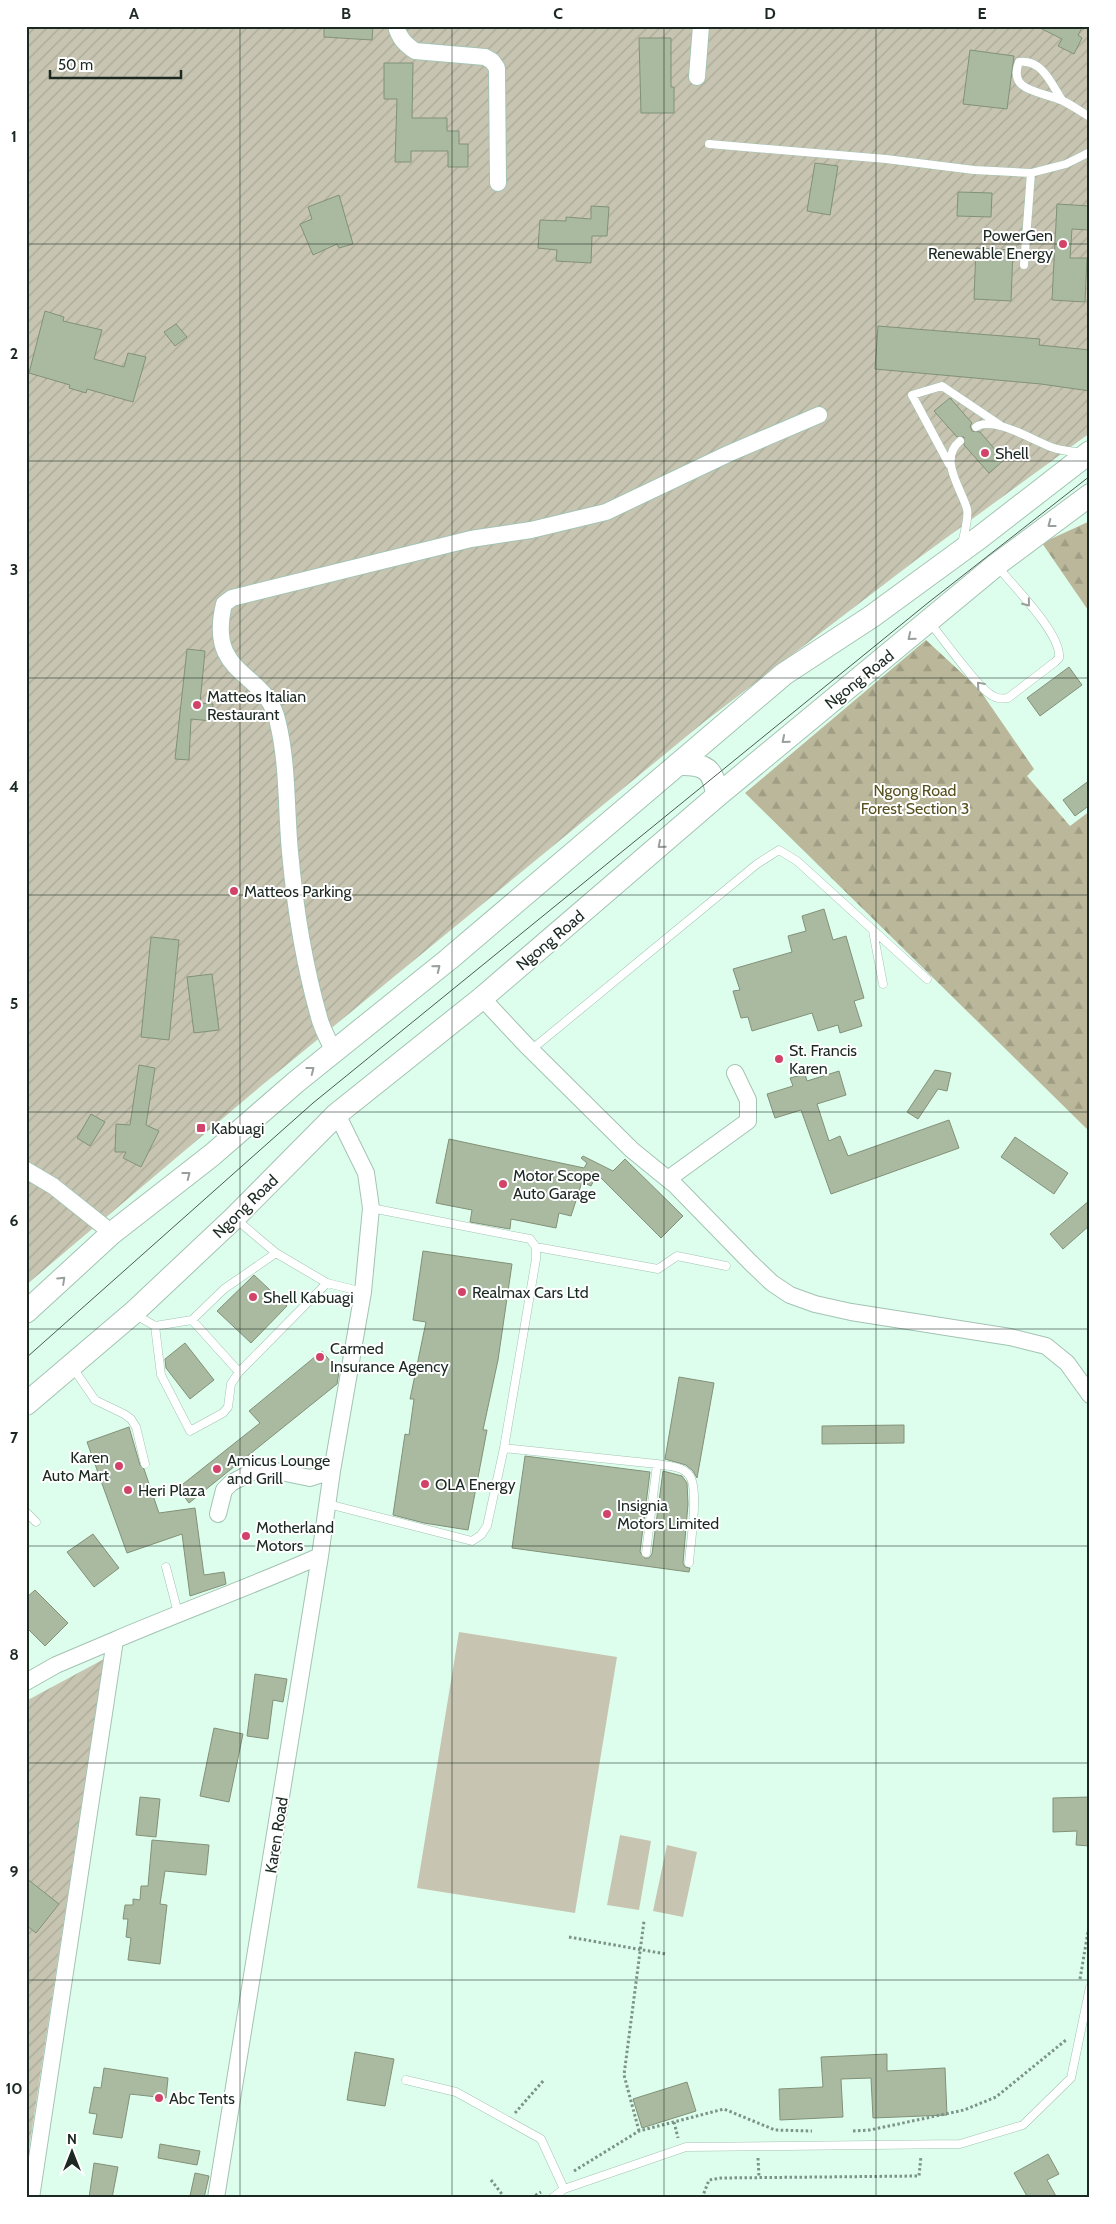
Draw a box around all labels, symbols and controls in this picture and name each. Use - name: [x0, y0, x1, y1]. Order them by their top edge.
- text: A: [129, 4, 139, 23]
- text: B: [341, 4, 351, 23]
- text: C: [553, 4, 563, 23]
- text: D: [764, 4, 776, 23]
- text: E: [977, 4, 987, 23]
- scale bar: [50, 48, 181, 80]
- text: 50 m: [58, 56, 93, 74]
- text: 1: [11, 127, 17, 146]
- place label: PowerGen Renewable Energy: [928, 226, 1053, 263]
- marker: PowerGen Renewable Energy: [1057, 238, 1069, 250]
- text: 2: [10, 344, 18, 363]
- place label: Shell: [995, 444, 1029, 463]
- marker: Shell: [979, 447, 991, 459]
- one-way arrow: [1048, 519, 1057, 527]
- text: 3: [10, 560, 18, 579]
- one-way arrow: [1022, 597, 1030, 606]
- one-way arrow: [907, 631, 916, 640]
- street label: Ngong Road: [821, 646, 898, 713]
- one-way arrow: [977, 681, 986, 690]
- place label: Matteos Italian Restaurant: [207, 687, 306, 724]
- marker: Matteos Italian Restaurant: [191, 699, 203, 711]
- one-way arrow: [782, 735, 791, 743]
- text: 4: [9, 777, 19, 796]
- park label: Ngong Road Forest Section 3: [861, 781, 969, 818]
- one-way arrow: [658, 840, 667, 849]
- place label: Matteos Parking: [244, 882, 353, 901]
- marker: Matteos Parking: [228, 885, 240, 897]
- street label: Ngong Road: [512, 906, 588, 974]
- one-way arrow: [431, 966, 440, 974]
- text: 5: [10, 994, 18, 1013]
- place label: St. Francis Karen: [789, 1041, 857, 1078]
- marker: St. Francis Karen: [773, 1053, 785, 1065]
- one-way arrow: [305, 1068, 314, 1076]
- place label: Kabuagi: [211, 1119, 264, 1138]
- marker: Kabuagi: [195, 1122, 207, 1134]
- place label: Motor Scope Auto Garage: [513, 1166, 600, 1203]
- street label: Ngong Road: [209, 1171, 282, 1242]
- one-way arrow: [181, 1173, 190, 1181]
- marker: Motor Scope Auto Garage: [497, 1178, 509, 1190]
- text: 6: [10, 1211, 19, 1230]
- one-way arrow: [57, 1277, 66, 1286]
- place label: Realmax Cars Ltd: [472, 1283, 589, 1302]
- marker: Realmax Cars Ltd: [456, 1286, 468, 1298]
- place label: Shell Kabuagi: [263, 1288, 354, 1307]
- marker: Shell Kabuagi: [247, 1291, 259, 1303]
- place label: Carmed Insurance Agency: [330, 1339, 449, 1376]
- marker: Carmed Insurance Agency: [314, 1351, 326, 1363]
- text: 7: [10, 1428, 19, 1447]
- place label: Karen Auto Mart: [42, 1448, 110, 1485]
- place label: Amicus Lounge and Grill: [227, 1451, 330, 1488]
- marker: Karen Auto Mart: [113, 1460, 125, 1472]
- marker: Amicus Lounge and Grill: [211, 1463, 223, 1475]
- place label: OLA Energy: [435, 1475, 516, 1494]
- marker: OLA Energy: [419, 1478, 431, 1490]
- place label: Heri Plaza: [138, 1481, 205, 1500]
- marker: Heri Plaza: [122, 1484, 134, 1496]
- place label: Insignia Motors Limited: [617, 1496, 719, 1533]
- marker: Insignia Motors Limited: [601, 1508, 613, 1520]
- place label: Motherland Motors: [256, 1518, 334, 1555]
- marker: Motherland Motors: [240, 1530, 252, 1542]
- text: 8: [9, 1645, 19, 1664]
- street label: Karen Road: [261, 1796, 292, 1875]
- text: 9: [10, 1862, 19, 1881]
- text: 10: [5, 2079, 23, 2098]
- place label: Abc Tents: [169, 2089, 235, 2108]
- marker: Abc Tents: [153, 2092, 165, 2104]
- north arrow: [48, 2126, 98, 2176]
- text: N: [67, 2130, 77, 2148]

